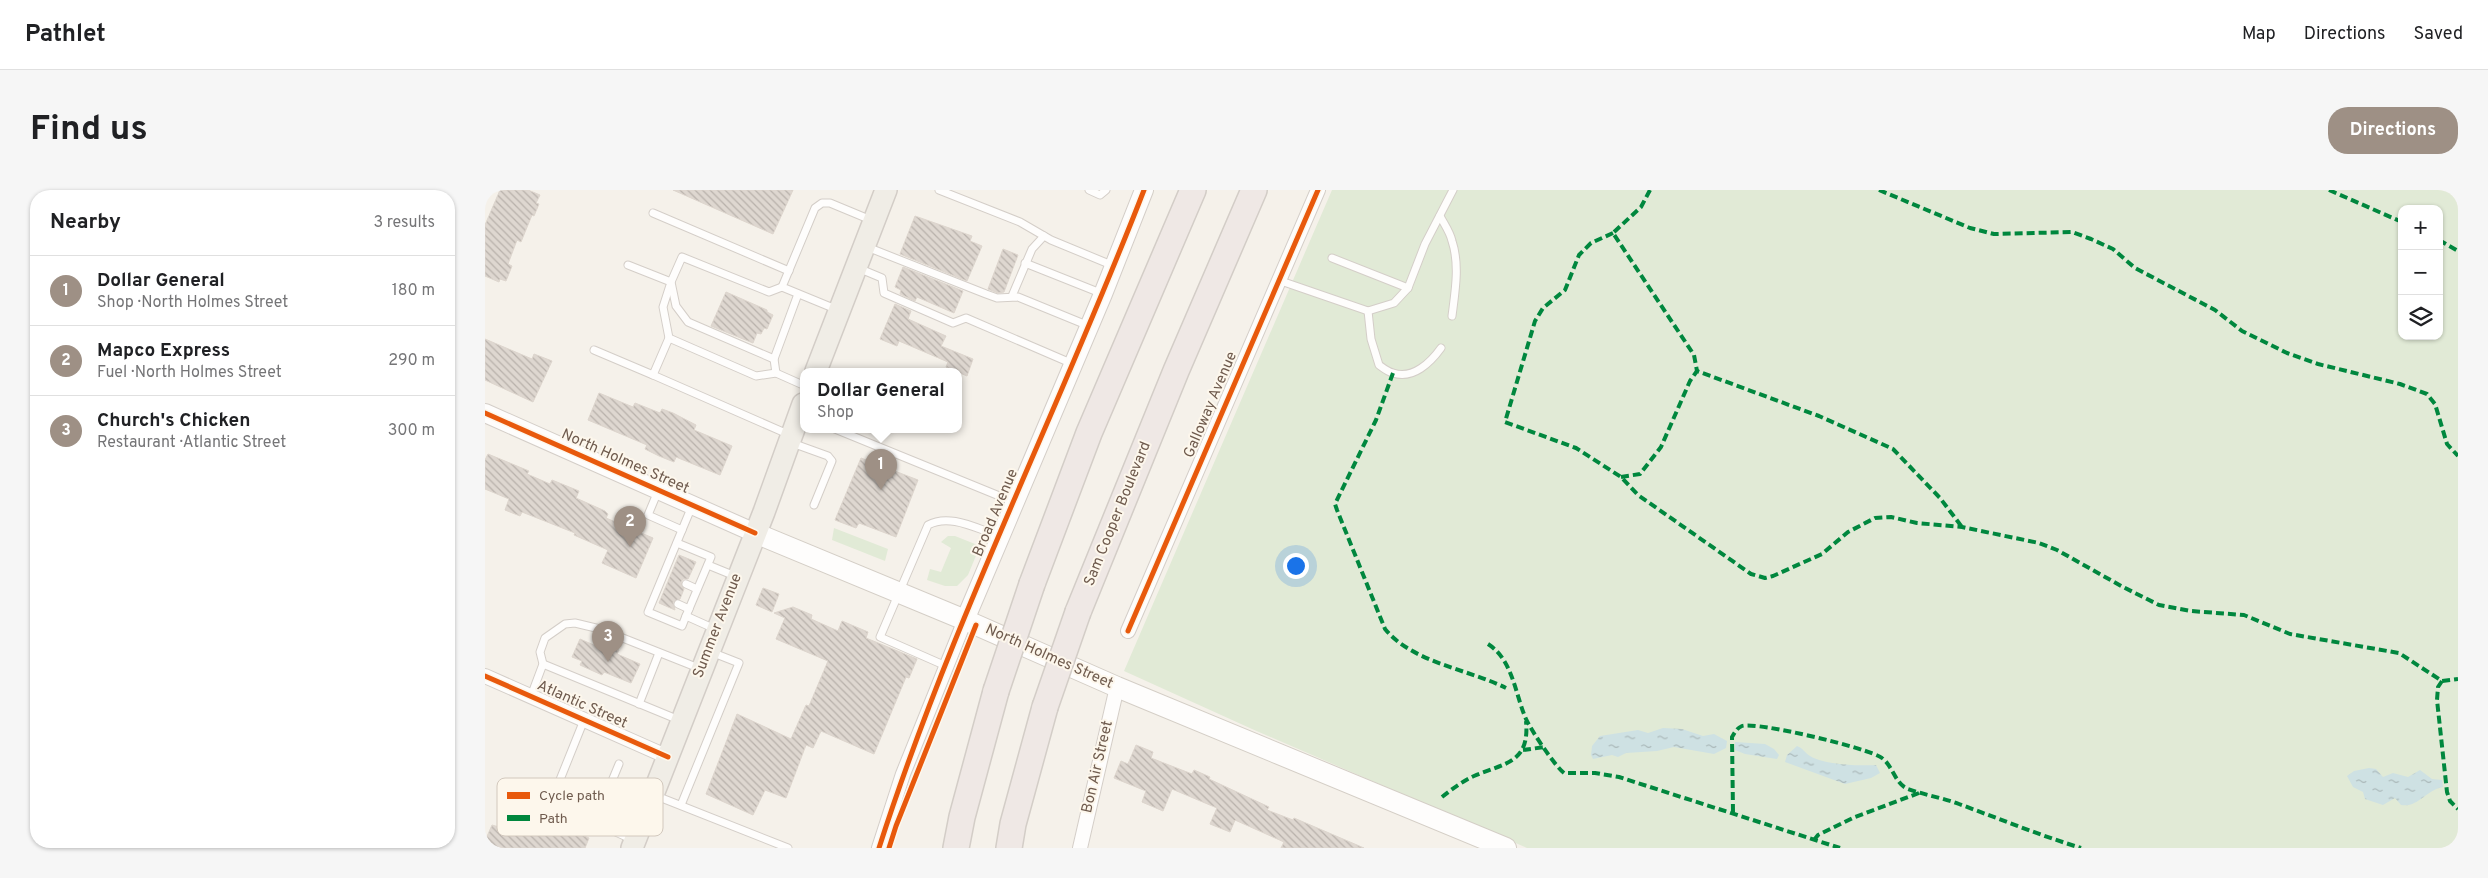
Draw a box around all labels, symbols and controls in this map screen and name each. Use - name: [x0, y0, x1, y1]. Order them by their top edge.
- text: Pathlet: [25, 20, 106, 50]
- text: Map: [2242, 23, 2276, 46]
- text: Directions: [2304, 23, 2386, 46]
- text: Saved: [2414, 23, 2463, 46]
- button: Directions: [2328, 107, 2458, 154]
- text: Find us: [30, 108, 148, 152]
- map controls: [2398, 205, 2443, 340]
- button: +: [2398, 205, 2443, 250]
- text: Nearby: [50, 209, 121, 236]
- text: 3 results: [373, 213, 435, 233]
- button: −: [2398, 250, 2443, 295]
- text: Dollar General: [97, 269, 225, 293]
- text: 1: [63, 281, 69, 301]
- text: 180 m: [392, 281, 435, 301]
- text: Shop · North Holmes Street: [97, 293, 288, 313]
- button: layers: [2398, 295, 2443, 340]
- text: Mapco Express: [97, 339, 230, 363]
- street label: Galloway Avenue: [1180, 349, 1242, 461]
- text: 2: [61, 351, 71, 371]
- text: 290 m: [388, 351, 435, 371]
- text: Fuel · North Holmes Street: [97, 363, 282, 383]
- popup: [800, 368, 962, 433]
- text: Dollar General: [817, 379, 945, 403]
- text: Shop: [817, 403, 854, 423]
- text: Church's Chicken: [97, 409, 250, 433]
- text: 3: [61, 421, 71, 441]
- text: 300 m: [388, 421, 435, 441]
- street label: North Holmes Street: [558, 425, 692, 499]
- text: Restaurant · Atlantic Street: [97, 433, 286, 453]
- street label: Sam Cooper Boulevard: [1080, 439, 1156, 589]
- pin: 1: [865, 449, 897, 490]
- street label: Broad Avenue: [969, 466, 1023, 560]
- pin: 2: [614, 506, 646, 547]
- your location: [1283, 553, 1309, 579]
- street label: Summer Avenue: [689, 571, 747, 681]
- street label: North Holmes Street: [982, 620, 1116, 694]
- pin: 3: [592, 621, 624, 662]
- street label: Atlantic Street: [534, 677, 630, 733]
- street label: Bon Air Street: [1078, 719, 1118, 815]
- legend: [497, 778, 663, 836]
- text: Cycle path: [539, 788, 605, 805]
- text: Path: [539, 811, 568, 828]

